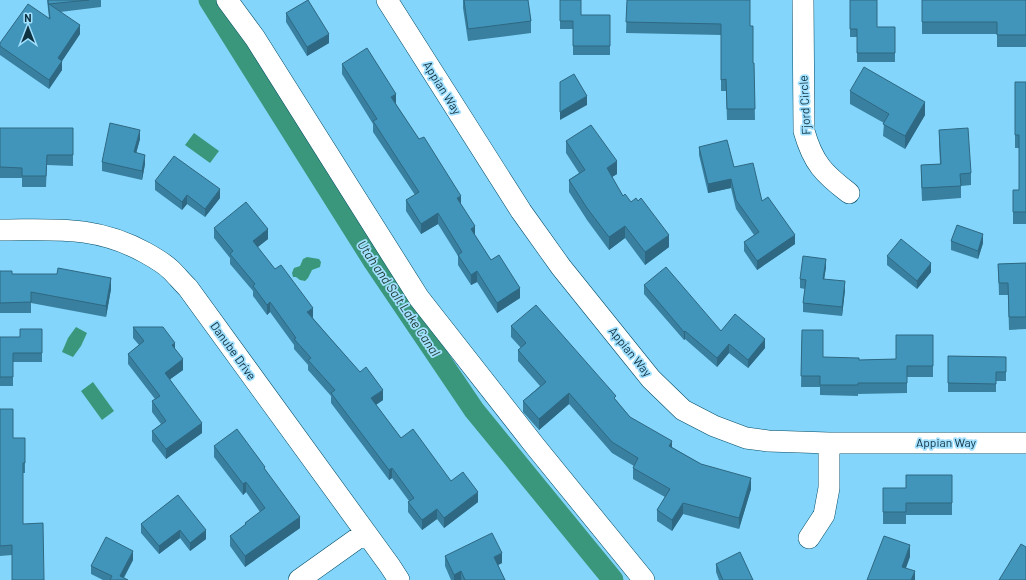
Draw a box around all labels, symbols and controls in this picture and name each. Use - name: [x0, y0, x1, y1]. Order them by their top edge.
- north arrow: [8, 8, 48, 48]
- text: N: [24, 11, 32, 24]
- street label: Appian Way: [421, 58, 465, 117]
- street label: Fjord Circle: [795, 75, 813, 135]
- water label: Utah and Salt Lake Canal: [354, 237, 444, 359]
- street label: Danube Drive: [208, 319, 260, 382]
- street label: Appian Way: [606, 324, 655, 380]
- street label: Appian Way: [916, 435, 977, 449]

